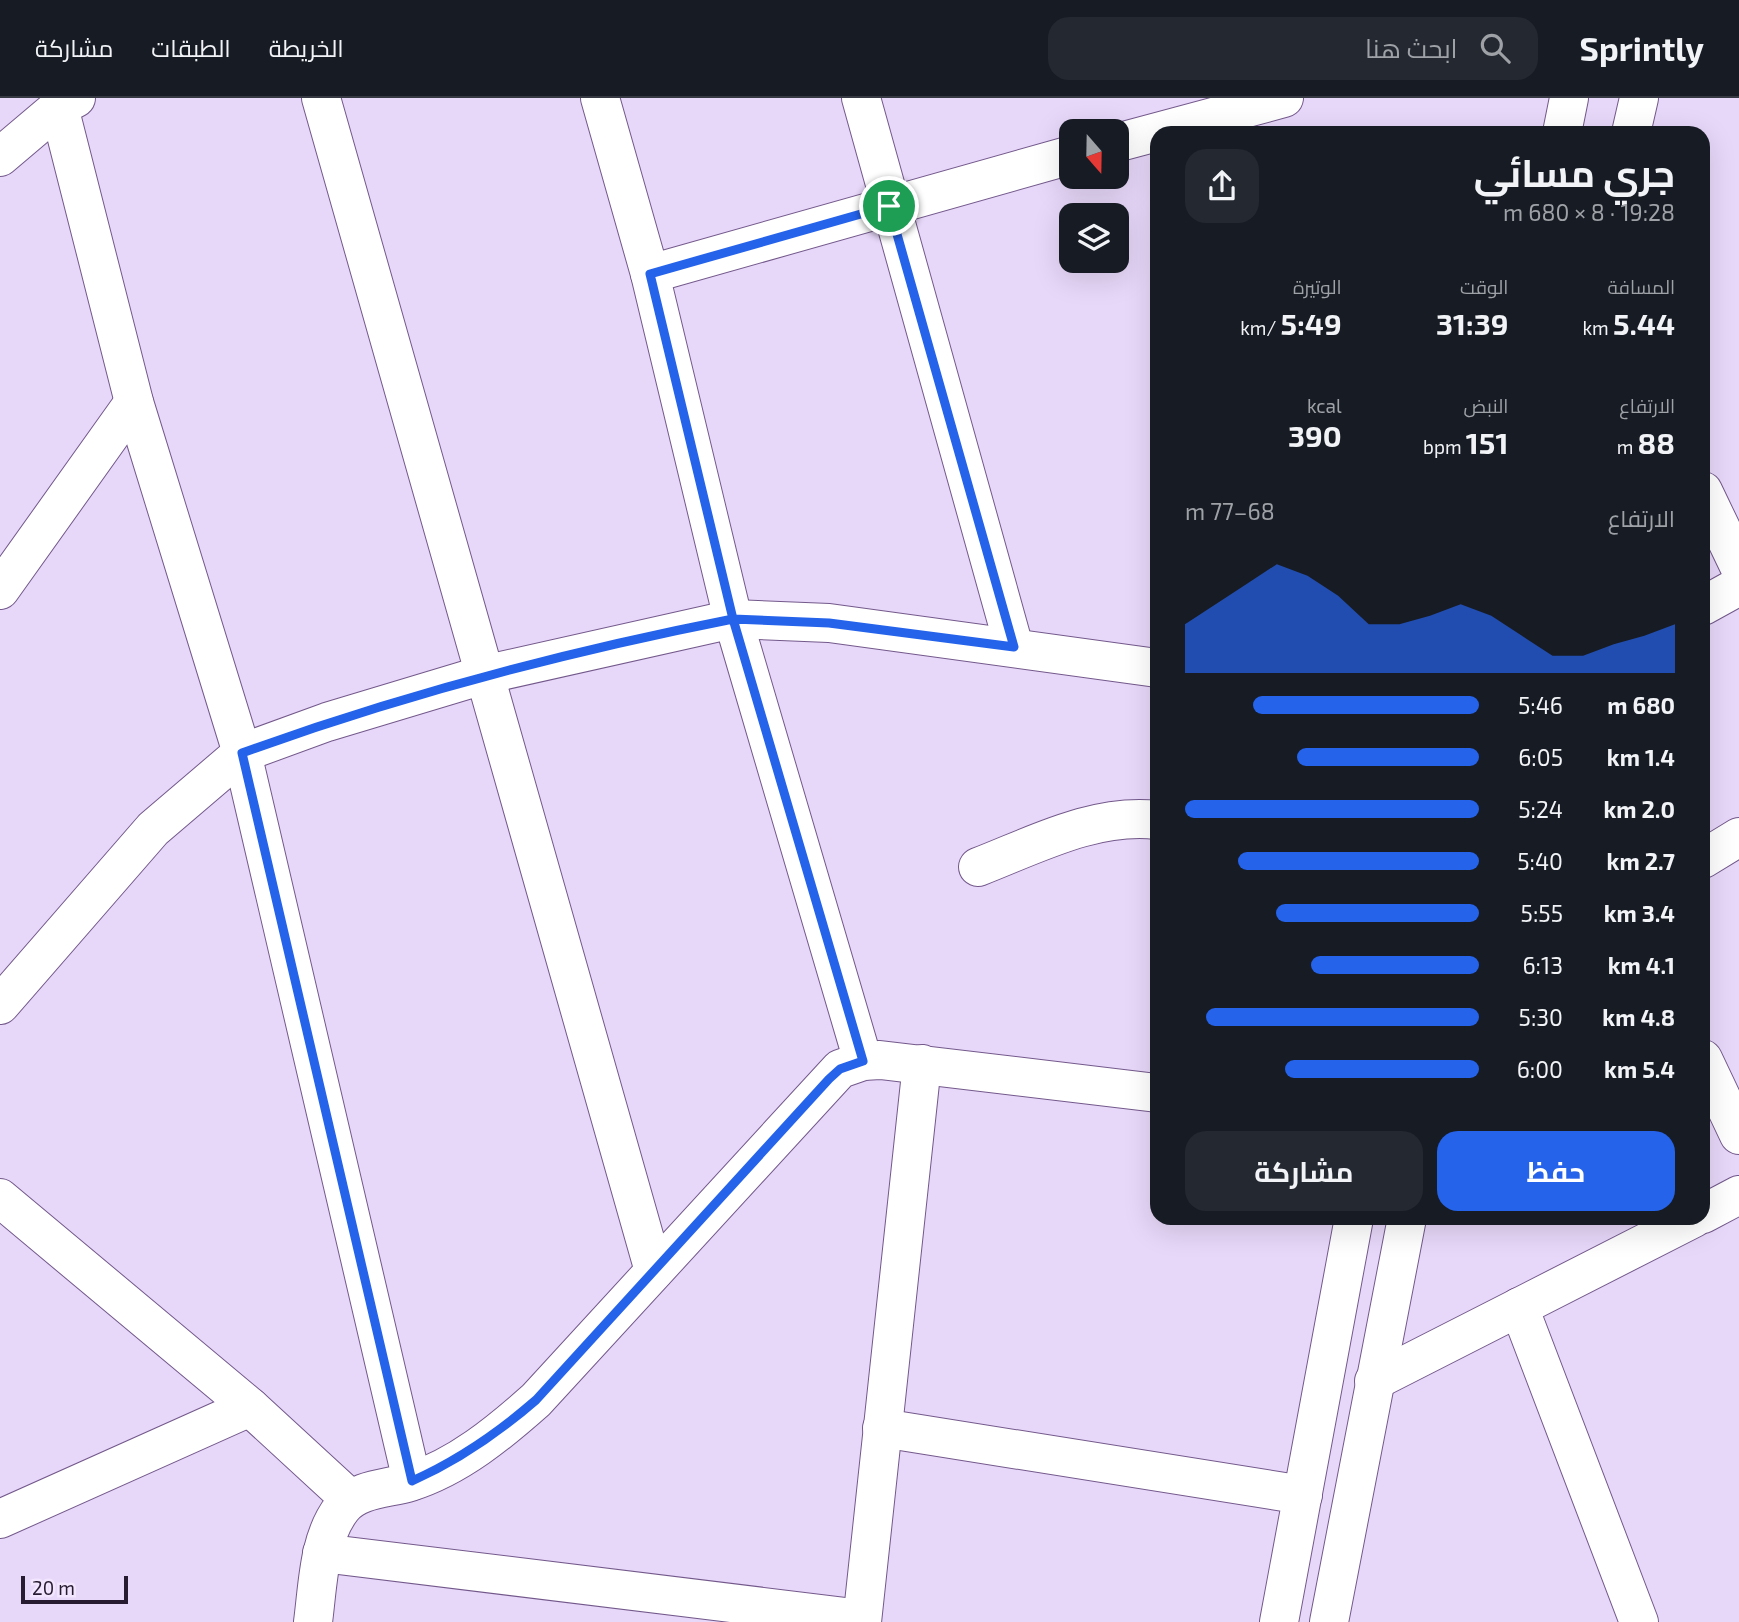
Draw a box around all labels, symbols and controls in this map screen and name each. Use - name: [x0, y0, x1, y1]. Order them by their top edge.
- search box: [1048, 17, 1538, 80]
- text: Sprintly: [1580, 28, 1704, 68]
- icon: search: [1476, 29, 1514, 67]
- text: ابحث هنا: [1365, 32, 1458, 63]
- text: مشاركة: [35, 33, 113, 62]
- text: الطبقات: [151, 33, 231, 62]
- text: الخريطة: [269, 33, 344, 62]
- north arrow: [1059, 119, 1129, 189]
- map controls: [1059, 119, 1129, 273]
- button: share: [1185, 149, 1259, 223]
- text: جري مسائي: [1474, 149, 1675, 195]
- pin: [859, 176, 919, 236]
- icon: arrive: [870, 187, 908, 225]
- text: 19:28 · 8 × 680 m: [1503, 198, 1675, 226]
- button: layers: [1059, 203, 1129, 273]
- text: الوتيرة: [1293, 275, 1342, 298]
- text: الوقت: [1460, 275, 1508, 298]
- text: المسافة: [1607, 275, 1675, 298]
- text: 5:49: [1281, 305, 1342, 341]
- text: 31:39: [1436, 305, 1508, 341]
- text: 5.44: [1613, 305, 1675, 341]
- text: /km: [1240, 316, 1281, 339]
- text: km: [1582, 316, 1613, 339]
- text: kcal: [1307, 394, 1342, 417]
- text: النبض: [1464, 394, 1508, 417]
- text: الارتفاع: [1619, 394, 1675, 417]
- text: 390: [1288, 417, 1342, 453]
- text: 151: [1466, 424, 1508, 460]
- text: 88: [1638, 424, 1675, 460]
- text: bpm: [1423, 435, 1466, 458]
- text: m: [1617, 435, 1638, 458]
- text: 68–77 m: [1185, 497, 1275, 525]
- text: الارتفاع: [1608, 504, 1675, 532]
- text: 5:46: [1518, 691, 1563, 719]
- text: 680 m: [1607, 691, 1675, 719]
- text: 6:05: [1518, 743, 1563, 771]
- text: 1.4 km: [1607, 743, 1675, 771]
- text: 5:24: [1518, 795, 1563, 823]
- text: 2.0 km: [1603, 795, 1675, 823]
- text: 5:40: [1517, 847, 1563, 875]
- text: 2.7 km: [1607, 847, 1675, 875]
- text: 5:55: [1521, 899, 1563, 927]
- text: 3.4 km: [1604, 899, 1675, 927]
- text: 6:13: [1522, 951, 1563, 979]
- text: 4.1 km: [1608, 951, 1675, 979]
- text: 5:30: [1519, 1003, 1563, 1031]
- text: 4.8 km: [1602, 1003, 1675, 1031]
- text: 6:00: [1517, 1055, 1563, 1083]
- text: 5.4 km: [1604, 1055, 1675, 1083]
- button: مشاركة: [1185, 1131, 1423, 1211]
- button: حفظ: [1437, 1131, 1675, 1211]
- scale bar: [21, 1573, 128, 1605]
- text: 20 m: [32, 1576, 75, 1599]

